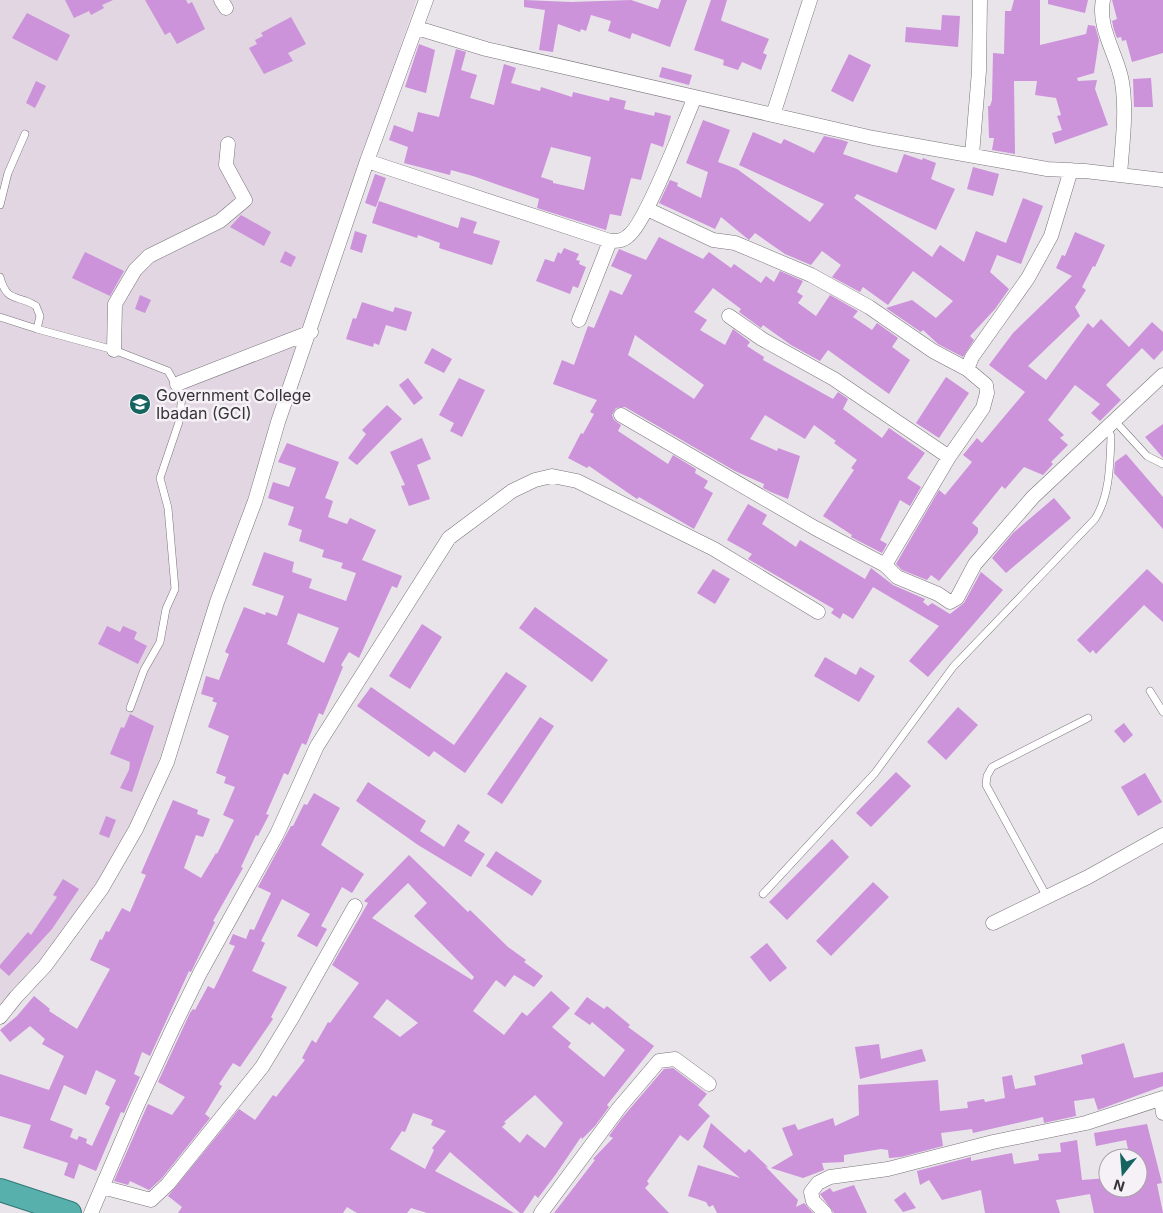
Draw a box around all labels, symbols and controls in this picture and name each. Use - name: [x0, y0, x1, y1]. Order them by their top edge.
- place label: Government College Ibadan (GCI): [156, 385, 311, 423]
- school or university icon: Government College Ibadan (GCI): [128, 392, 152, 416]
- north arrow: [1098, 1148, 1148, 1198]
- text: N: [1111, 1176, 1127, 1196]

